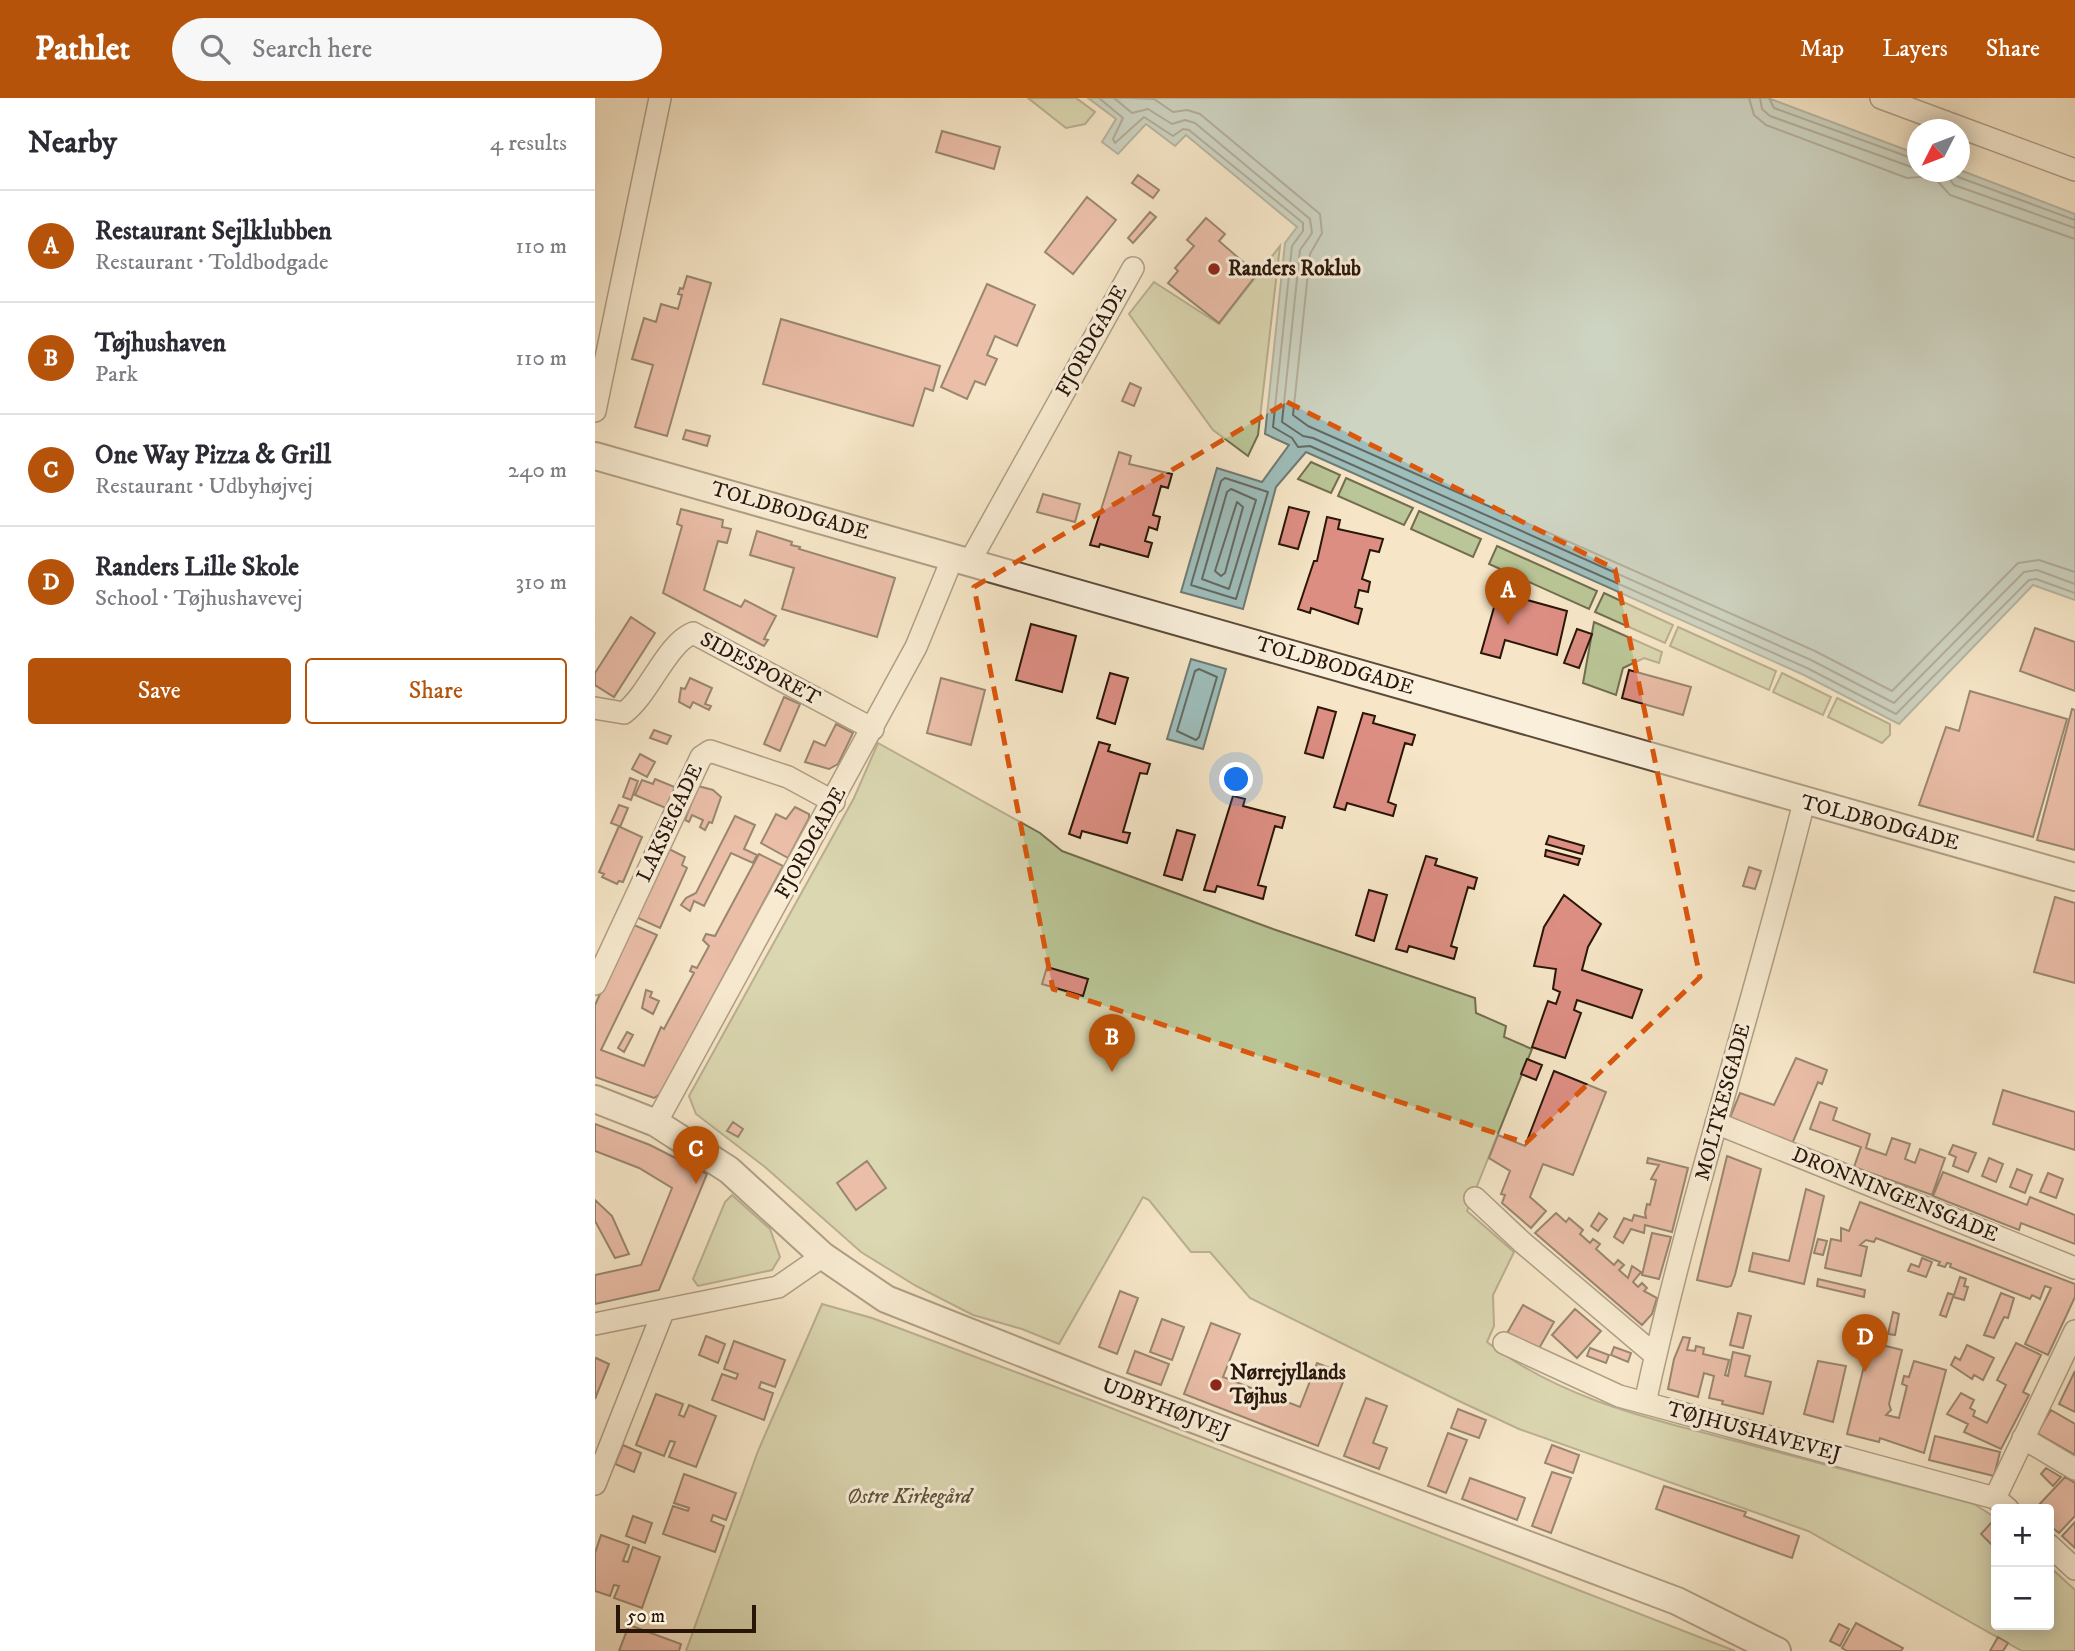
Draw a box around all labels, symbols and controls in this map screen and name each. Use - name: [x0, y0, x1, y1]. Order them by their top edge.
- search box: [172, 18, 662, 81]
- text: Pathlet: [35, 29, 130, 70]
- icon: search: [196, 30, 234, 68]
- text: Search here: [252, 33, 372, 66]
- text: Map: [1800, 34, 1844, 64]
- text: Layers: [1882, 34, 1948, 64]
- text: Share: [1986, 34, 2040, 64]
- north arrow: [1907, 119, 1970, 182]
- text: Nearby: [28, 125, 117, 162]
- text: 4 results: [490, 129, 567, 158]
- text: Restaurant Sejlklubben: [95, 215, 332, 248]
- text: A: [44, 232, 58, 261]
- text: 110 m: [516, 232, 567, 261]
- text: Restaurant · Toldbodgade: [95, 248, 328, 277]
- place label: Randers Roklub: [1228, 256, 1361, 282]
- marker: Randers Roklub: [1206, 261, 1222, 277]
- street label: FJORDGADE: [1051, 281, 1133, 401]
- text: Tøjhushaven: [95, 327, 226, 360]
- text: B: [44, 344, 58, 373]
- text: 110 m: [516, 344, 567, 373]
- text: Park: [95, 360, 138, 389]
- text: One Way Pizza & Grill: [95, 439, 331, 472]
- text: C: [43, 456, 59, 485]
- text: 240 m: [508, 456, 567, 485]
- text: Restaurant · Udbyhøjvej: [95, 472, 313, 501]
- street label: TOLDBODGADE: [708, 476, 872, 546]
- text: Randers Lille Skole: [95, 551, 299, 584]
- pin: A: [1485, 567, 1531, 625]
- text: D: [42, 568, 60, 597]
- text: 310 m: [515, 568, 567, 597]
- text: School · Tøjhushavevej: [95, 584, 303, 613]
- street label: SIDESPORET: [695, 626, 825, 712]
- street label: TOLDBODGADE: [1253, 631, 1417, 701]
- button: Save: [28, 658, 291, 724]
- button: Share: [305, 658, 567, 724]
- street label: LAKSEGADE: [631, 760, 709, 886]
- your location: [1219, 762, 1253, 796]
- street label: FJORDGADE: [770, 783, 852, 903]
- street label: TOLDBODGADE: [1798, 789, 1962, 857]
- pin: B: [1089, 1014, 1135, 1072]
- street label: MOLTKESGADE: [1689, 1020, 1757, 1184]
- pin: C: [673, 1126, 719, 1184]
- street label: DRONNINGENSGADE: [1788, 1142, 2002, 1248]
- pin: D: [1842, 1314, 1888, 1372]
- place label: Nørrejyllands Tøjhus: [1229, 1360, 1346, 1411]
- street label: UDBYHØJVEJ: [1098, 1373, 1234, 1445]
- marker: Nørrejyllands Tøjhus: [1208, 1377, 1224, 1393]
- street label: TØJHUSHAVEVEJ: [1664, 1396, 1844, 1468]
- park label: Østre Kirkegård: [847, 1484, 974, 1510]
- map controls: [1991, 1504, 2054, 1630]
- button: +: [1991, 1504, 2054, 1567]
- button: −: [1991, 1567, 2054, 1630]
- scale bar: [616, 1602, 756, 1634]
- text: 50 m: [627, 1605, 665, 1628]

